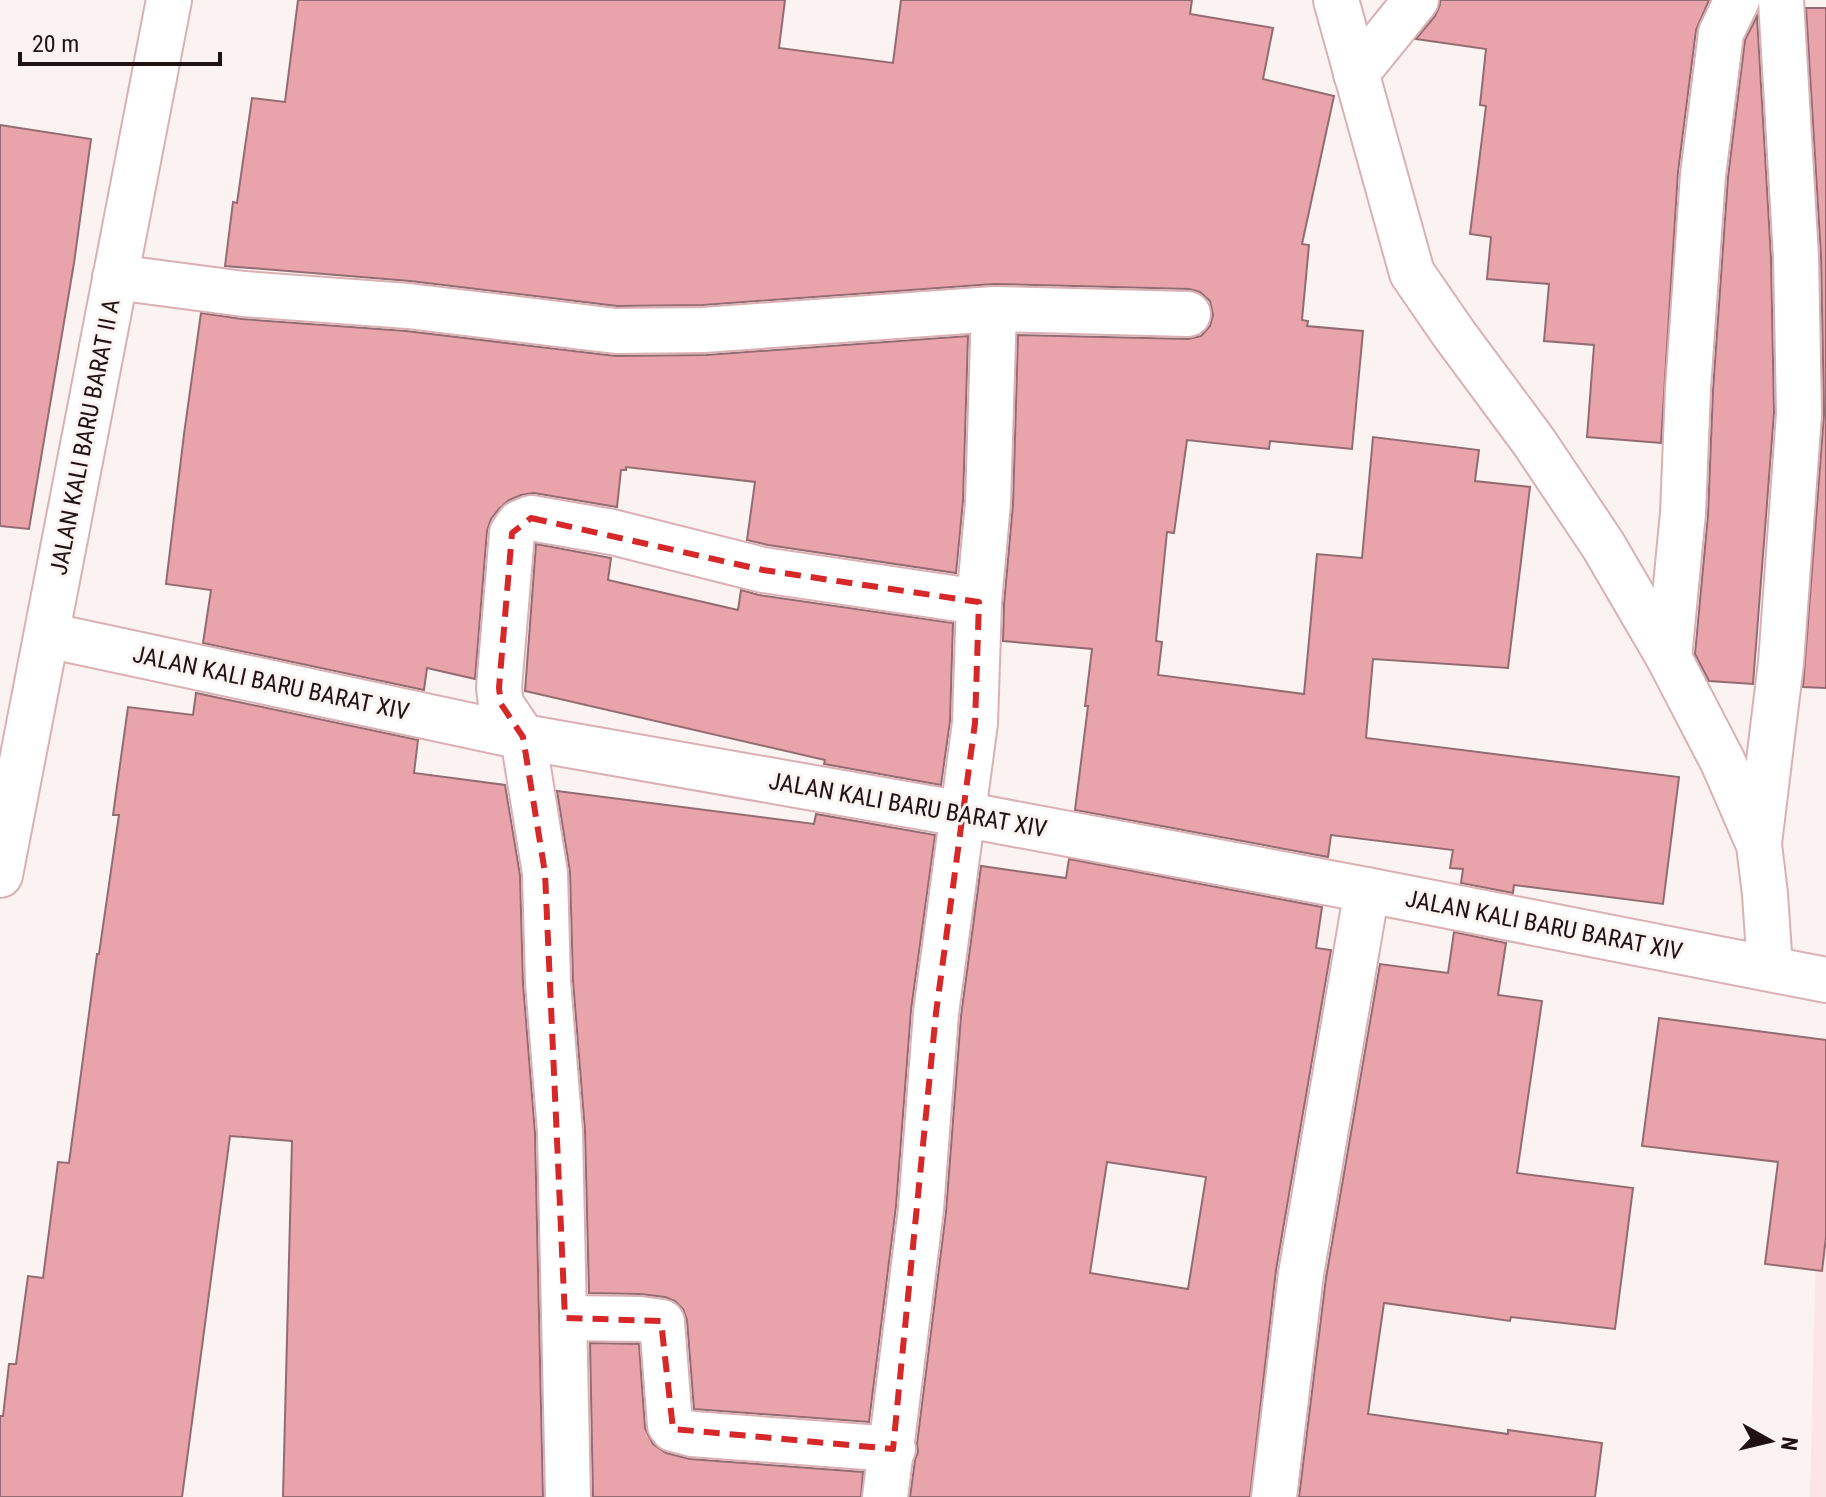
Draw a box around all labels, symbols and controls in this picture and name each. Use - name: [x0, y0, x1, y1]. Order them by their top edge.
- scale bar: [20, 16, 220, 66]
- text: 20 m: [32, 30, 79, 58]
- street label: JALAN KALI BARU BARAT II A: [45, 297, 126, 577]
- street label: JALAN KALI BARU BARAT XIV: [130, 640, 412, 726]
- street label: JALAN KALI BARU BARAT XIV: [767, 767, 1049, 843]
- street label: JALAN KALI BARU BARAT XIV: [1403, 884, 1685, 966]
- north arrow: [1730, 1401, 1810, 1481]
- text: N: [1776, 1435, 1803, 1452]

